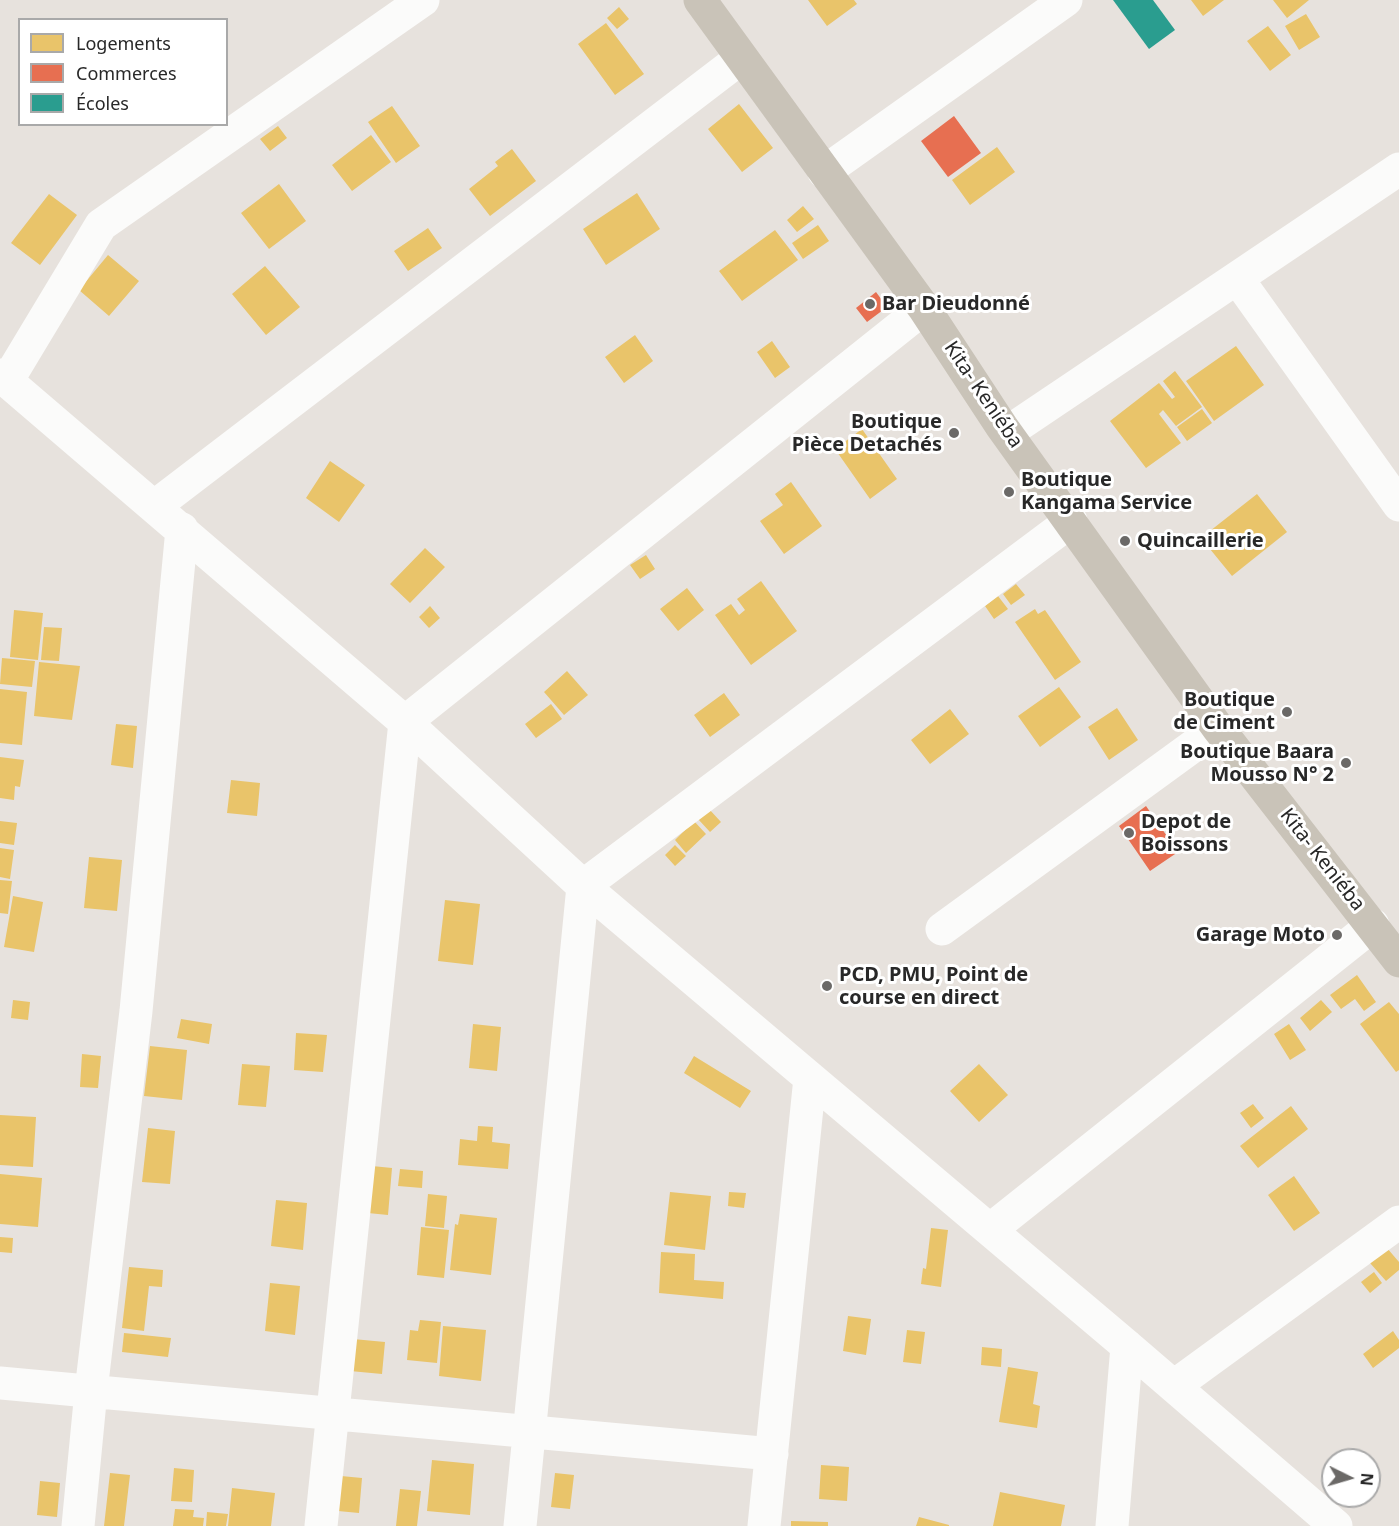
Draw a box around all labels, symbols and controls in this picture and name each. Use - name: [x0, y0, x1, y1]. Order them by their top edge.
- legend: [18, 18, 228, 126]
- text: Logements: [76, 31, 171, 55]
- text: Commerces: [76, 61, 177, 85]
- text: Écoles: [76, 91, 129, 115]
- place label: Bar Dieudonné: [882, 292, 1030, 316]
- marker: Bar Dieudonné: [863, 297, 877, 311]
- street label: Kita- Keniéba: [938, 337, 1028, 453]
- place label: Boutique Pièce Detachés: [792, 410, 942, 457]
- marker: Boutique Pièce Detachés: [947, 426, 961, 440]
- place label: Boutique Kangama Service: [1021, 468, 1192, 515]
- marker: Boutique Kangama Service: [1002, 485, 1016, 499]
- place label: Quincaillerie: [1137, 529, 1264, 553]
- marker: Quincaillerie: [1118, 534, 1132, 548]
- place label: Boutique de Ciment: [1173, 688, 1275, 735]
- marker: Boutique de Ciment: [1280, 705, 1294, 719]
- place label: Boutique Baara Mousso N° 2: [1180, 740, 1334, 787]
- marker: Boutique Baara Mousso N° 2: [1339, 756, 1353, 770]
- street label: Kita- Keniéba: [1274, 804, 1370, 916]
- place label: Depot de Boissons: [1141, 810, 1231, 857]
- marker: Depot de Boissons: [1122, 826, 1136, 840]
- place label: Garage Moto: [1196, 923, 1325, 947]
- marker: Garage Moto: [1330, 928, 1344, 942]
- place label: PCD, PMU, Point de course en direct: [839, 963, 1028, 1010]
- marker: PCD, PMU, Point de course en direct: [820, 979, 834, 993]
- north arrow: [1321, 1448, 1381, 1508]
- text: N: [1355, 1472, 1378, 1487]

